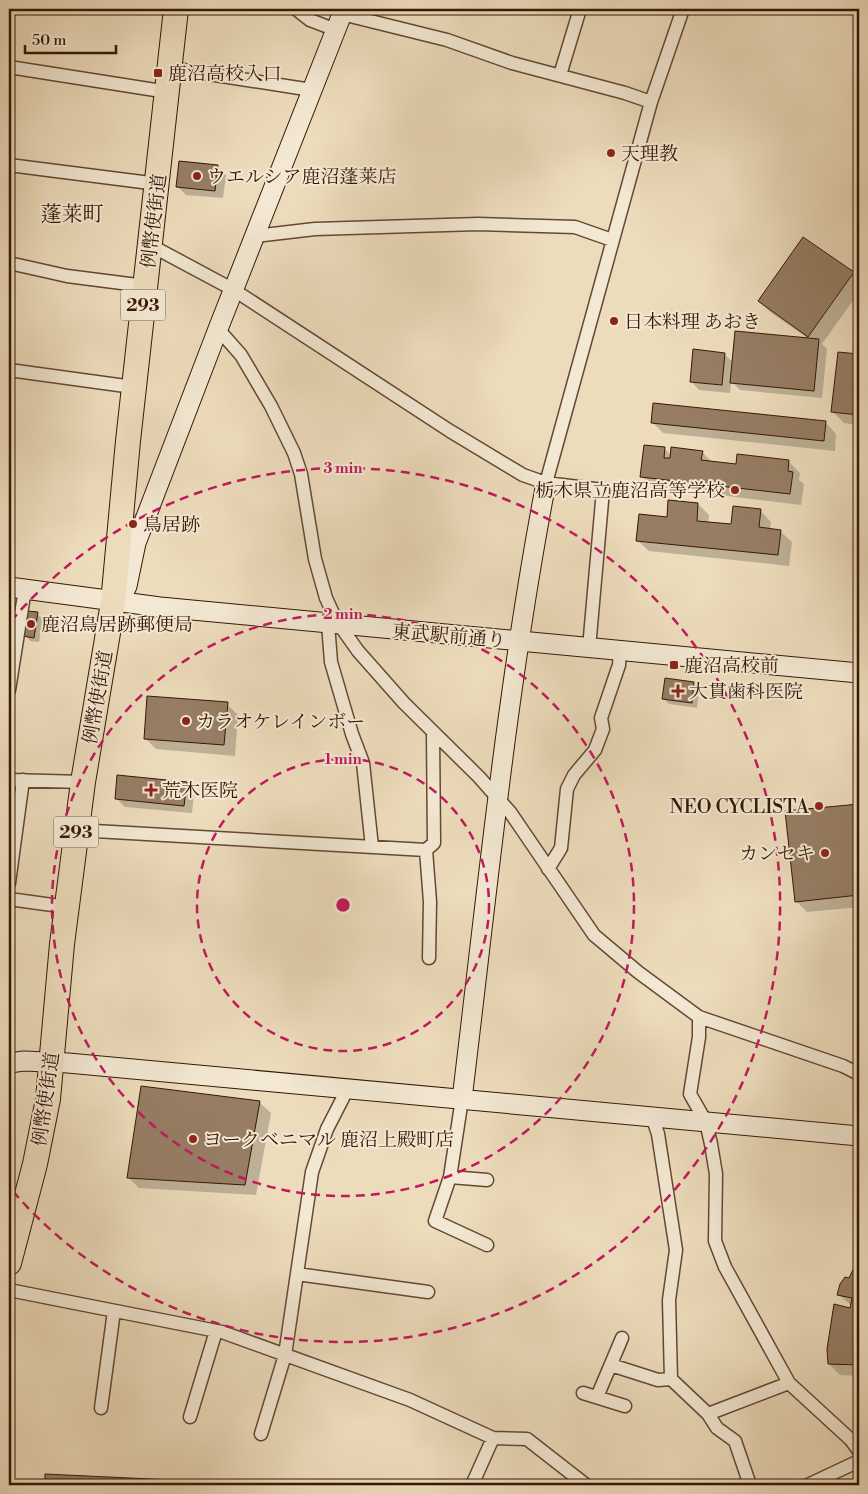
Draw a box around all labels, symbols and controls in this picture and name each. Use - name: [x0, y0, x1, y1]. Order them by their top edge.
- scale bar: [25, 22, 116, 54]
- text: 50 m: [32, 31, 66, 50]
- place label: 鹿沼高校入口: [168, 62, 282, 86]
- marker: 鹿沼高校入口: [152, 67, 164, 79]
- place label: 天理教: [621, 142, 678, 166]
- marker: 天理教: [605, 147, 617, 159]
- place label: ウエルシア鹿沼蓬莱店: [207, 165, 397, 189]
- marker: ウエルシア鹿沼蓬莱店: [191, 170, 203, 182]
- street label: 例幣使街道: [136, 173, 172, 270]
- district label: 蓬莱町: [41, 202, 104, 228]
- road number: 293: [120, 290, 166, 320]
- place label: 日本料理 あおき: [624, 310, 761, 334]
- marker: 日本料理 あおき: [608, 315, 620, 327]
- text: 3 min: [323, 459, 363, 478]
- place label: 栃木県立鹿沼高等学校: [535, 479, 725, 503]
- marker: 栃木県立鹿沼高等学校: [729, 484, 741, 496]
- place label: 鳥居跡: [143, 513, 200, 537]
- marker: 鳥居跡: [127, 518, 139, 530]
- text: 2 min: [323, 605, 363, 624]
- place label: 鹿沼鳥居跡郵便局: [41, 613, 193, 637]
- marker: 鹿沼鳥居跡郵便局: [25, 618, 37, 630]
- street label: 東武駅前通り: [391, 619, 507, 653]
- street label: 例幣使街道: [78, 648, 118, 746]
- place label: 鹿沼高校前: [684, 654, 779, 678]
- marker: 鹿沼高校前: [668, 659, 680, 671]
- place label: 大貫歯科医院: [689, 680, 803, 704]
- marker: 大貫歯科医院: [671, 684, 685, 698]
- place label: カラオケレインボー: [196, 710, 365, 734]
- marker: カラオケレインボー: [180, 715, 192, 727]
- text: 1 min: [324, 750, 362, 769]
- place label: 荒木医院: [162, 779, 238, 803]
- marker: 荒木医院: [144, 783, 158, 797]
- place label: NEO CYCLISTA: [670, 795, 810, 819]
- marker: NEO CYCLISTA: [813, 800, 825, 812]
- road number: 293: [54, 816, 98, 848]
- place label: カンセキ: [739, 842, 815, 866]
- marker: カンセキ: [819, 847, 831, 859]
- centre of rings: [334, 896, 352, 914]
- street label: 例幣使街道: [27, 1050, 64, 1148]
- place label: ヨークベニマル 鹿沼上殿町店: [203, 1128, 454, 1152]
- marker: ヨークベニマル 鹿沼上殿町店: [187, 1133, 199, 1145]

